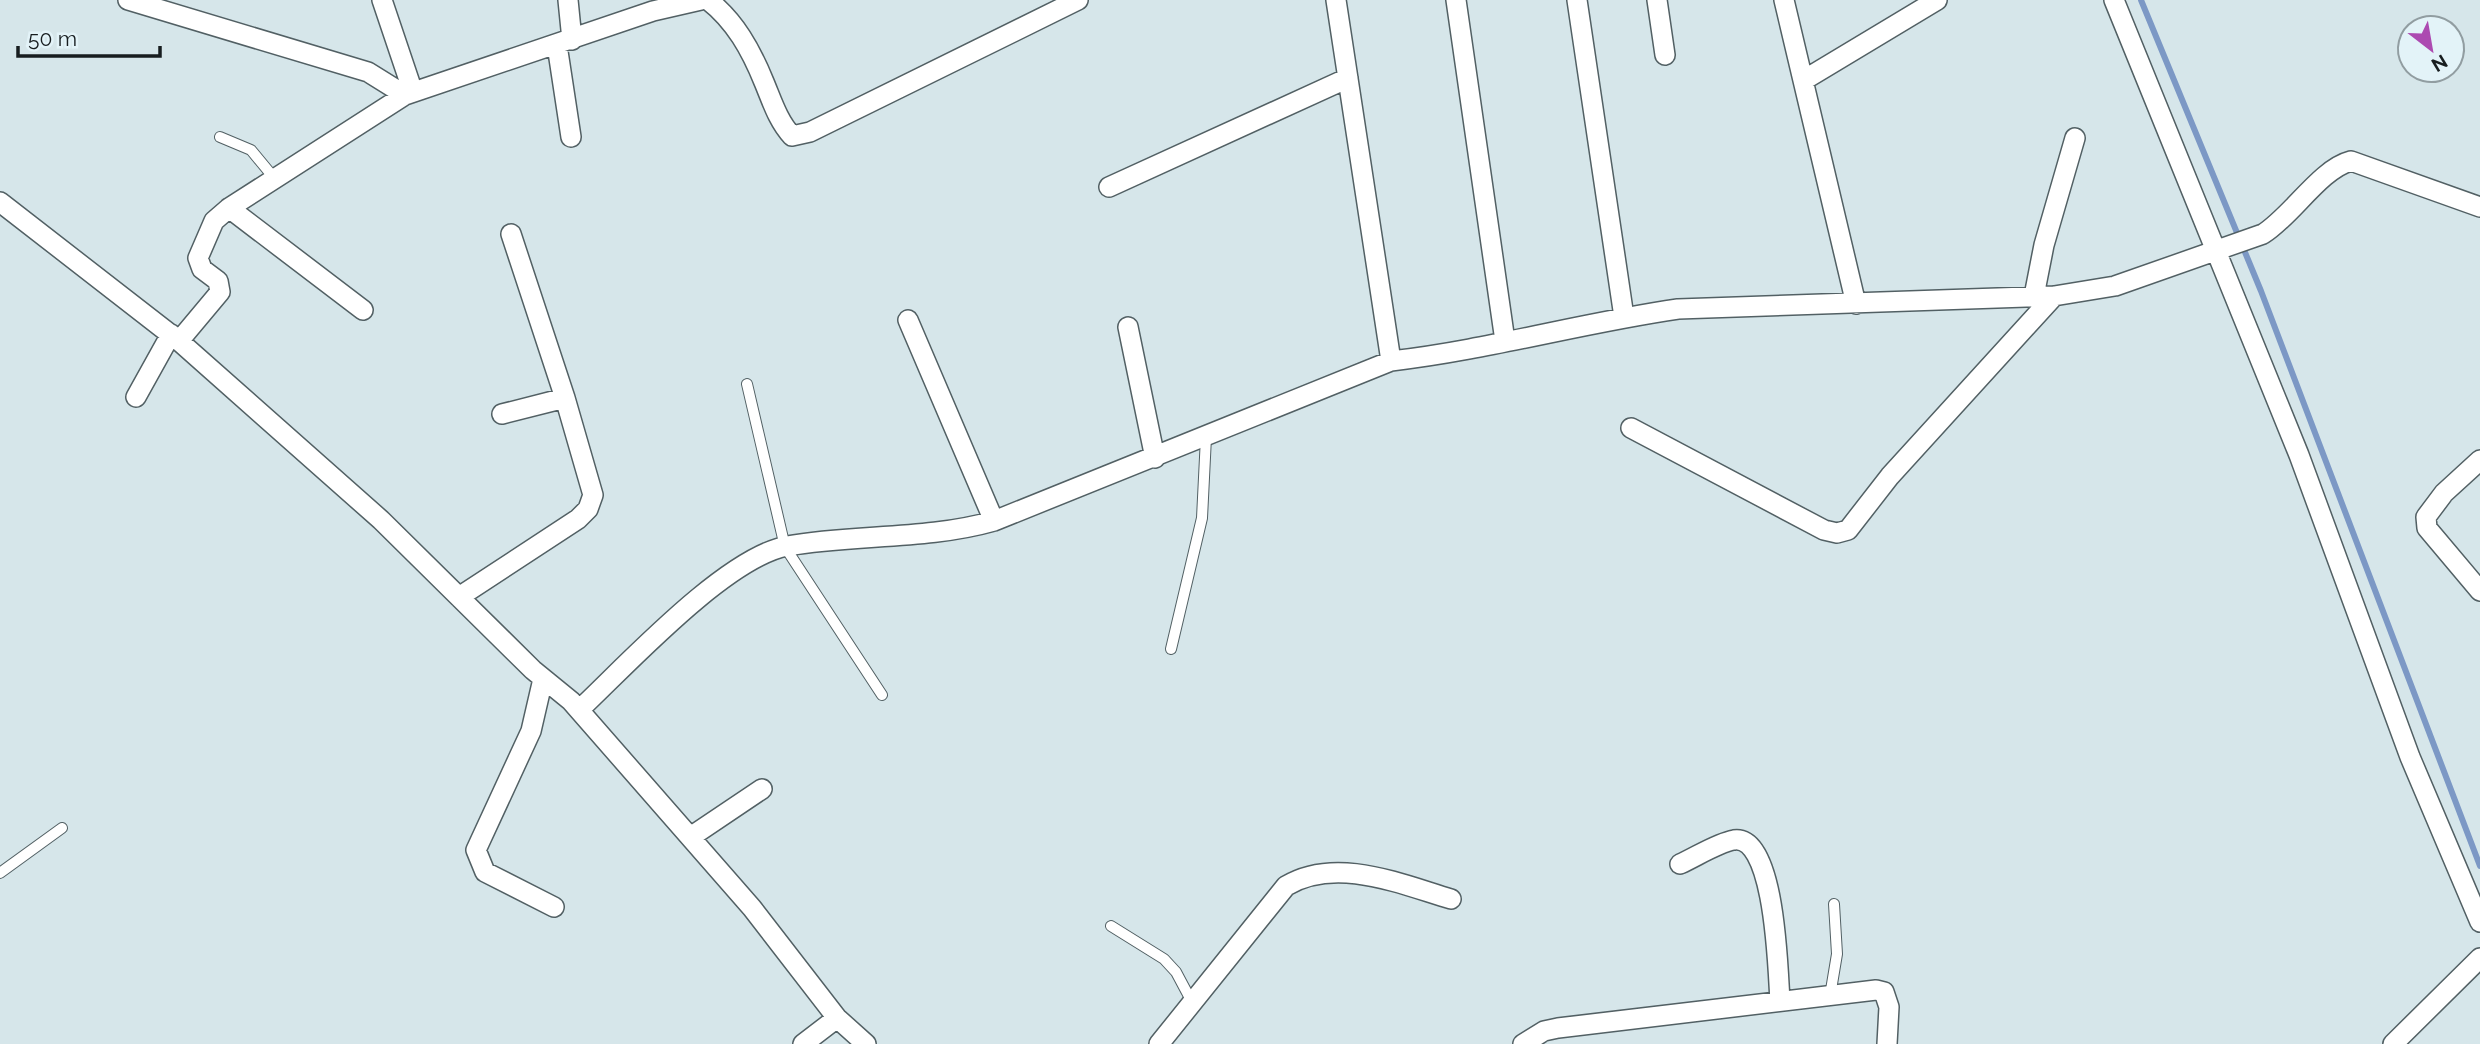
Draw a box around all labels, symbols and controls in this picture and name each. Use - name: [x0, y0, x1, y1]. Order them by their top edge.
- scale bar: [18, 14, 159, 58]
- north arrow: [2396, 14, 2466, 84]
- text: 50 m: [28, 26, 77, 51]
- text: N: [2428, 50, 2452, 77]

